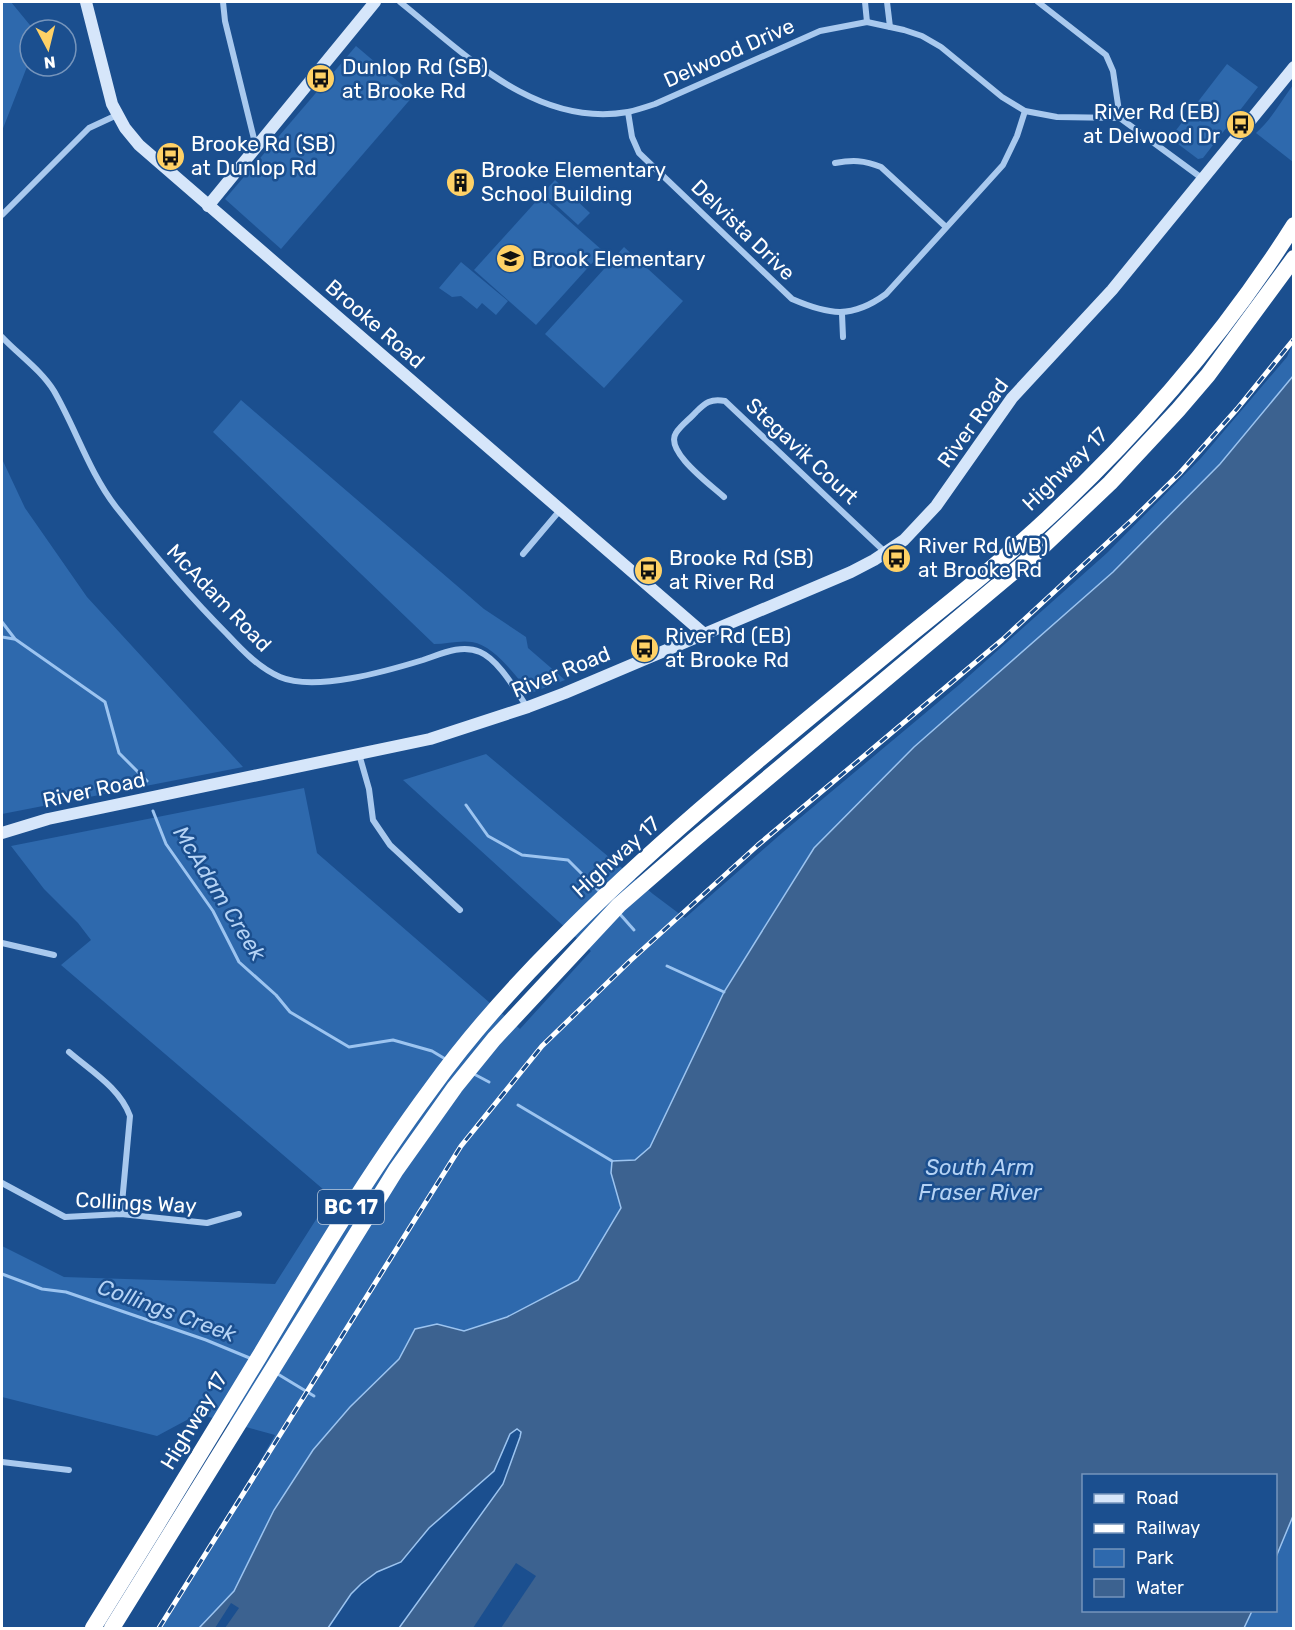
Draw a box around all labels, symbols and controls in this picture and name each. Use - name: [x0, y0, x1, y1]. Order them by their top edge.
- street label: Delwood Drive: [660, 13, 798, 92]
- north arrow: [18, 18, 78, 78]
- text: N: [43, 52, 57, 73]
- place label: Dunlop Rd (SB) at Brooke Rd: [342, 54, 488, 103]
- bus stop icon: Dunlop Rd (SB) at Brooke Rd: [305, 63, 337, 95]
- place label: River Rd (EB) at Delwood Dr: [1083, 99, 1220, 148]
- bus stop icon: River Rd (EB) at Delwood Dr: [1225, 108, 1257, 140]
- place label: Brooke Rd (SB) at Dunlop Rd: [191, 131, 336, 180]
- bus stop icon: Brooke Rd (SB) at Dunlop Rd: [154, 140, 186, 172]
- place label: Brooke Elementary School Building: [481, 157, 667, 206]
- building icon: Brooke Elementary School Building: [444, 166, 476, 198]
- street label: Delvista Drive: [686, 174, 800, 285]
- school or university icon: Brook Elementary: [495, 243, 527, 275]
- place label: Brook Elementary: [532, 246, 706, 271]
- street label: Brooke Road: [321, 274, 430, 373]
- street label: River Road: [932, 373, 1013, 472]
- street label: Stegavik Court: [741, 392, 864, 509]
- street label: Highway 17: [1017, 422, 1113, 516]
- place label: River Rd (WB) at Brooke Rd: [918, 533, 1048, 582]
- street label: McAdam Road: [162, 539, 277, 657]
- bus stop icon: River Rd (WB) at Brooke Rd: [881, 542, 913, 574]
- place label: Brooke Rd (SB) at River Rd: [669, 545, 814, 594]
- bus stop icon: Brooke Rd (SB) at River Rd: [632, 554, 664, 586]
- place label: River Rd (EB) at Brooke Rd: [665, 623, 791, 672]
- bus stop icon: River Rd (EB) at Brooke Rd: [628, 632, 660, 664]
- street label: River Road: [508, 640, 614, 703]
- street label: River Road: [40, 766, 147, 813]
- street label: Highway 17: [567, 811, 665, 902]
- water label: McAdam Creek: [167, 821, 272, 966]
- water label: South Arm Fraser River: [919, 1154, 1043, 1206]
- street label: Collings Way: [75, 1187, 198, 1218]
- road number: BC 17: [318, 1190, 384, 1224]
- water label: Collings Creek: [94, 1273, 240, 1348]
- street label: Highway 17: [155, 1367, 232, 1474]
- legend: [1082, 1474, 1277, 1612]
- text: Road: [1136, 1487, 1179, 1509]
- text: Railway: [1136, 1517, 1200, 1539]
- text: Park: [1136, 1547, 1174, 1569]
- text: Water: [1136, 1577, 1184, 1599]

